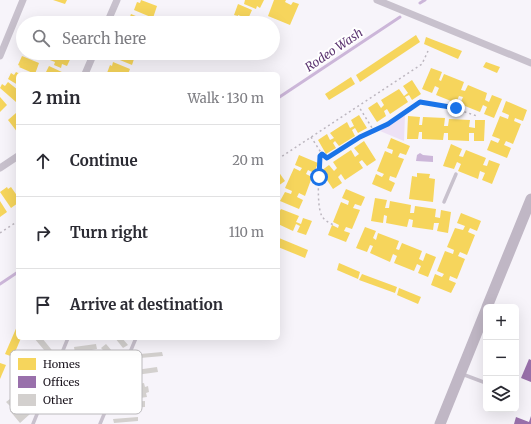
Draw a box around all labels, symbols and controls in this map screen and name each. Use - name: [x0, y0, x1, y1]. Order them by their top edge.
- search box: [16, 16, 280, 60]
- water label: Rodeo Wash: [302, 25, 366, 74]
- icon: search: [30, 27, 52, 49]
- text: Search here: [62, 29, 146, 48]
- text: 2 min: [32, 87, 80, 109]
- text: Walk · 130 m: [187, 90, 264, 107]
- route end: [447, 99, 465, 117]
- icon: ahead: [32, 150, 54, 172]
- text: Continue: [70, 151, 138, 170]
- text: 20 m: [232, 152, 264, 169]
- route start: [310, 168, 328, 186]
- icon: right: [32, 222, 54, 244]
- text: Turn right: [70, 223, 148, 242]
- text: 110 m: [229, 224, 264, 241]
- icon: arrive: [32, 294, 54, 316]
- text: Arrive at destination: [70, 295, 223, 314]
- map controls: [483, 304, 519, 412]
- button: +: [483, 304, 519, 340]
- button: −: [483, 340, 519, 376]
- legend: [10, 350, 142, 414]
- text: Homes: [43, 357, 80, 371]
- text: Offices: [43, 375, 80, 389]
- button: layers: [483, 376, 519, 412]
- text: Other: [43, 393, 73, 407]

